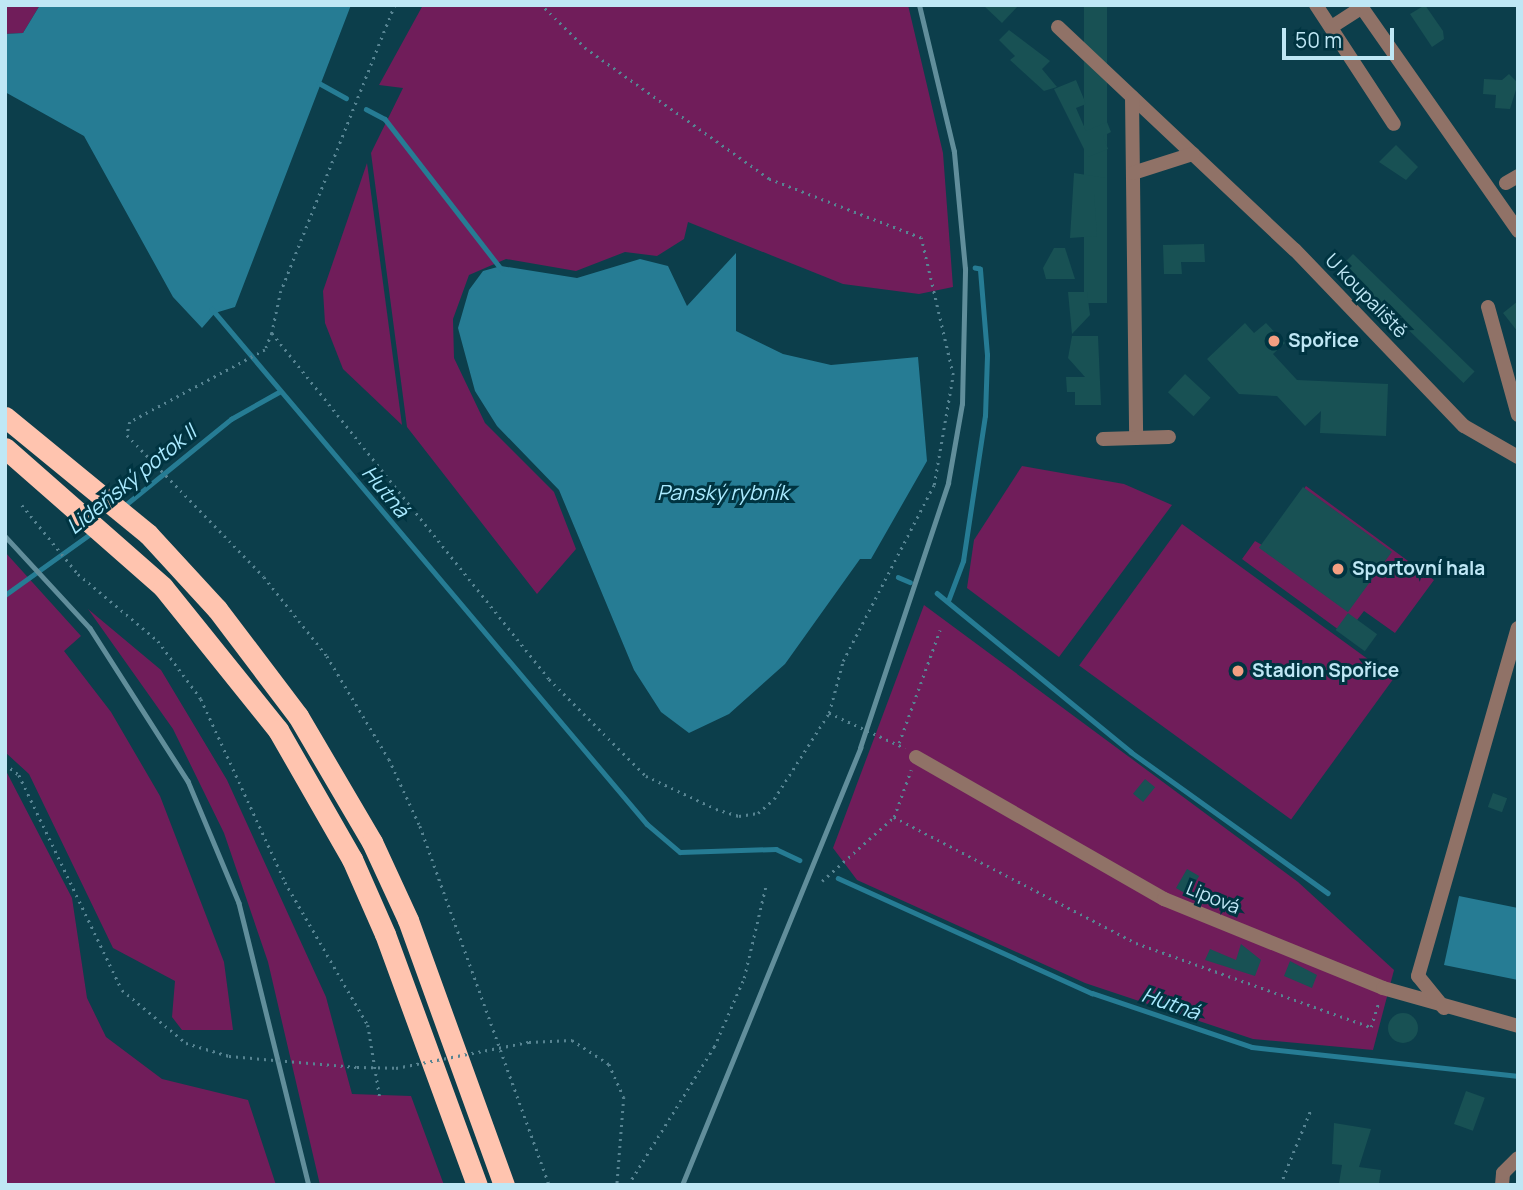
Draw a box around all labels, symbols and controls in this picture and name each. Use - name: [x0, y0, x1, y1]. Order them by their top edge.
- scale bar: [1285, 14, 1397, 58]
- text: 50 m: [1295, 26, 1342, 54]
- street label: U koupaliště: [1320, 249, 1412, 343]
- place label: Spořice: [1288, 330, 1359, 352]
- marker: Spořice: [1266, 333, 1282, 349]
- water label: Lideňský potok II: [61, 419, 201, 539]
- water label: Hutná: [357, 460, 415, 522]
- water label: Panský rybník: [657, 479, 789, 505]
- place label: Sportovní hala: [1352, 558, 1485, 580]
- marker: Sportovní hala: [1330, 561, 1346, 577]
- place label: Stadion Spořice: [1252, 660, 1399, 682]
- marker: Stadion Spořice: [1230, 663, 1246, 679]
- street label: Lipová: [1183, 877, 1243, 919]
- water label: Hutná: [1139, 981, 1203, 1025]

